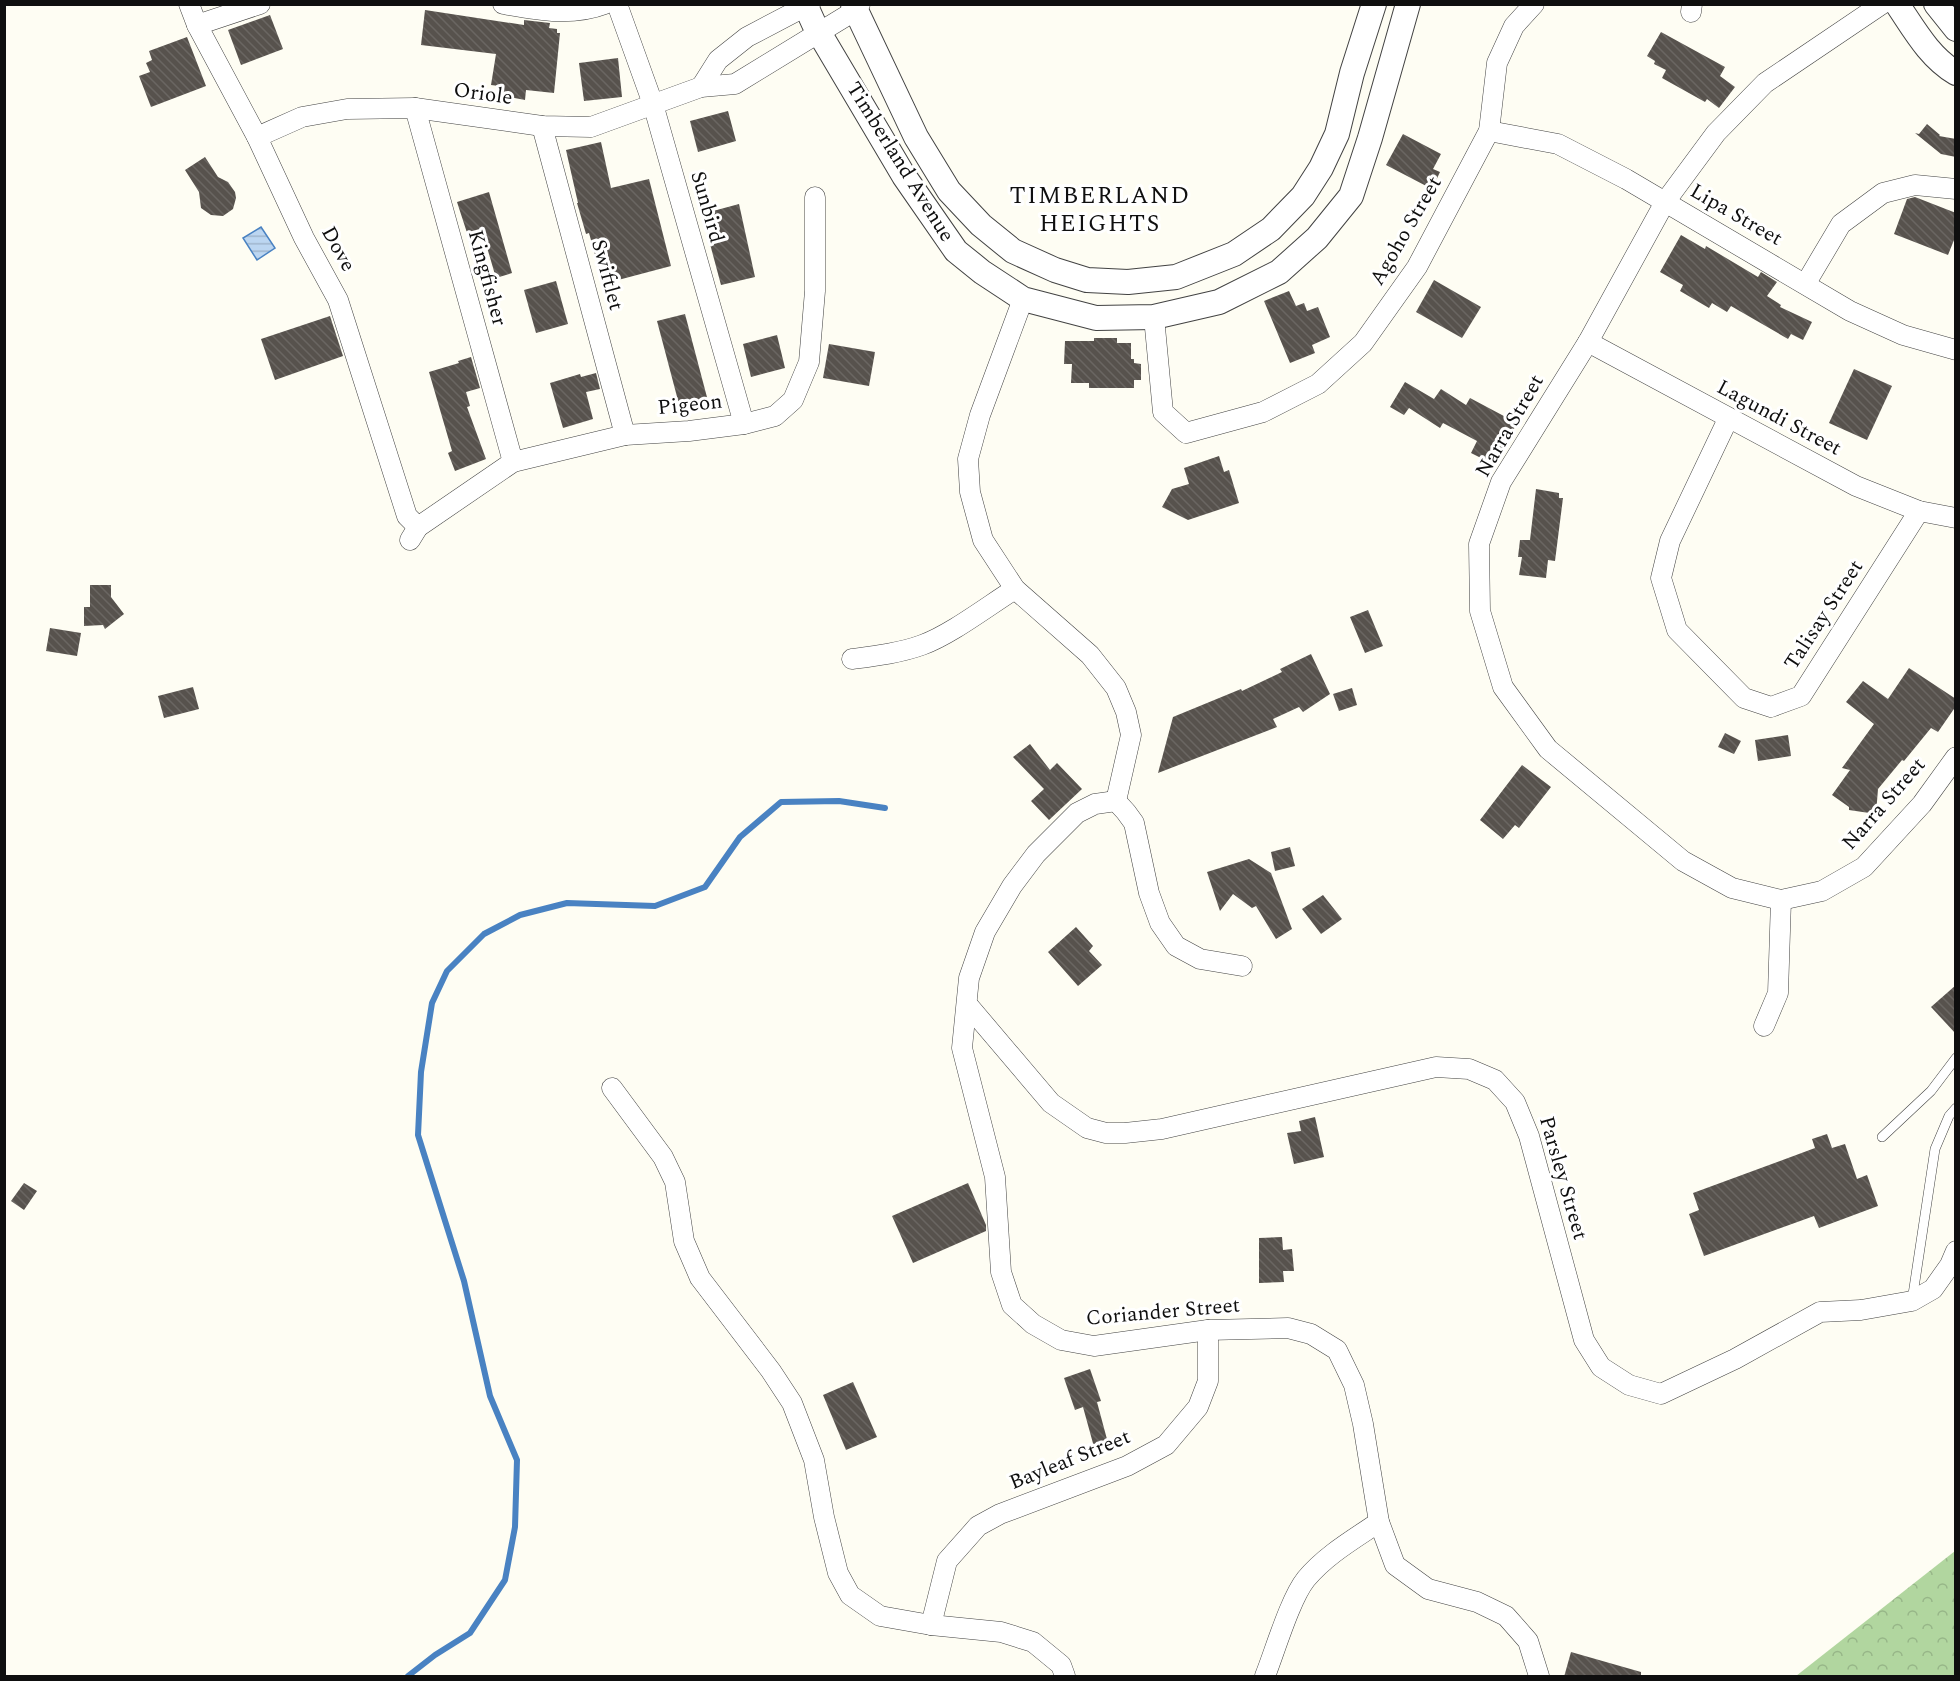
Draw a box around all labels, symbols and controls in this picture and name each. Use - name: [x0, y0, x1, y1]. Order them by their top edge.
- street label: Oriole: [451, 74, 515, 114]
- street label: Timberland Avenue: [838, 76, 962, 248]
- street label: Sunbird: [682, 167, 732, 247]
- street label: Agoho Street: [1362, 170, 1450, 292]
- street label: Lipa Street: [1684, 176, 1788, 254]
- district label: TIMBERLAND HEIGHTS: [1009, 178, 1191, 242]
- street label: Dove: [312, 220, 364, 278]
- street label: Kingfisher: [459, 226, 515, 330]
- street label: Swiftlet: [582, 236, 632, 314]
- street label: Narra Street: [1468, 368, 1552, 484]
- street label: Lagundi Street: [1711, 372, 1847, 464]
- street label: Pigeon: [656, 386, 724, 424]
- street label: Talisay Street: [1776, 553, 1872, 677]
- street label: Narra Street: [1834, 750, 1934, 858]
- street label: Parsley Street: [1530, 1112, 1596, 1244]
- street label: Coriander Street: [1085, 1289, 1241, 1335]
- street label: Bayleaf Street: [1005, 1421, 1135, 1499]

